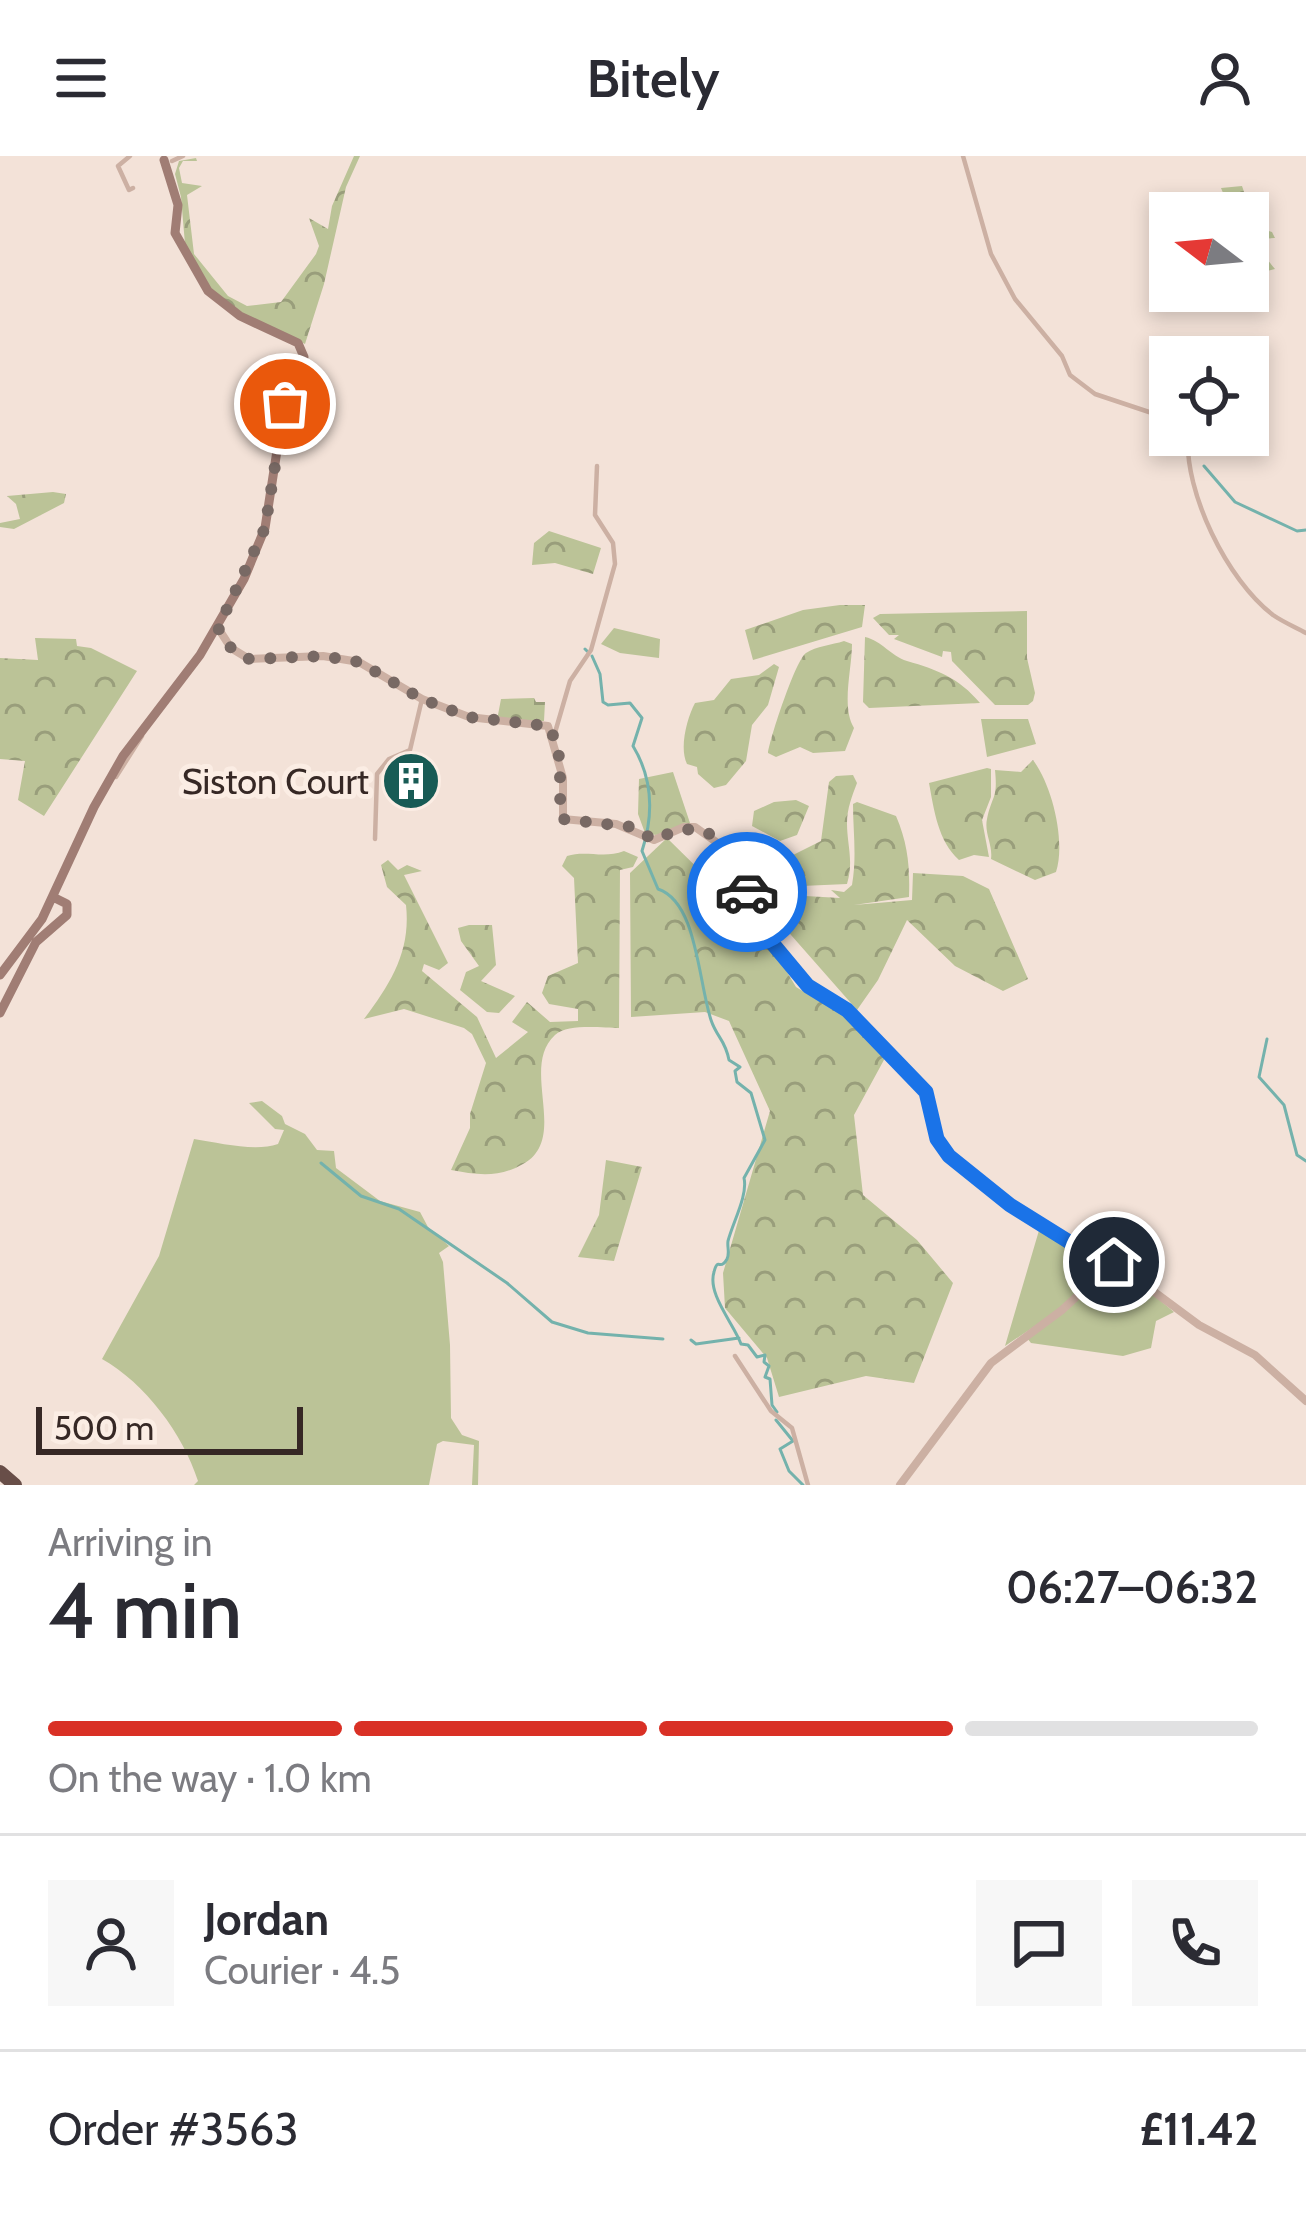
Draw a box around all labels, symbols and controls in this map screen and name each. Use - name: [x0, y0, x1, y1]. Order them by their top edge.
- icon: menu: [48, 45, 114, 111]
- text: Bitely: [586, 45, 720, 111]
- icon: person: [1192, 45, 1258, 111]
- north arrow: [1149, 192, 1269, 312]
- map controls: [1149, 192, 1269, 456]
- button: locate: [1149, 336, 1269, 456]
- pin: [234, 353, 336, 455]
- icon: bag: [252, 371, 318, 437]
- building icon: Siston Court: [380, 750, 442, 812]
- place label: Siston Court: [182, 759, 369, 803]
- courier: [687, 832, 807, 952]
- icon: car: [714, 859, 780, 925]
- pin: [1063, 1211, 1165, 1313]
- icon: home: [1081, 1229, 1147, 1295]
- scale bar: [36, 1401, 303, 1454]
- text: 500 m: [54, 1408, 154, 1448]
- text: Arriving in: [48, 1518, 212, 1566]
- text: 06:27–06:32: [1006, 1560, 1258, 1614]
- text: 4 min: [48, 1563, 242, 1658]
- text: On the way · 1.0 km: [48, 1754, 372, 1802]
- button: person: [48, 1880, 174, 2006]
- button: chat: [976, 1880, 1102, 2006]
- button: phone: [1132, 1880, 1258, 2006]
- text: Jordan: [204, 1892, 329, 1946]
- text: Courier · 4.5: [204, 1946, 400, 1994]
- text: Order #3563: [48, 2102, 299, 2156]
- text: £11.42: [1140, 2102, 1258, 2156]

